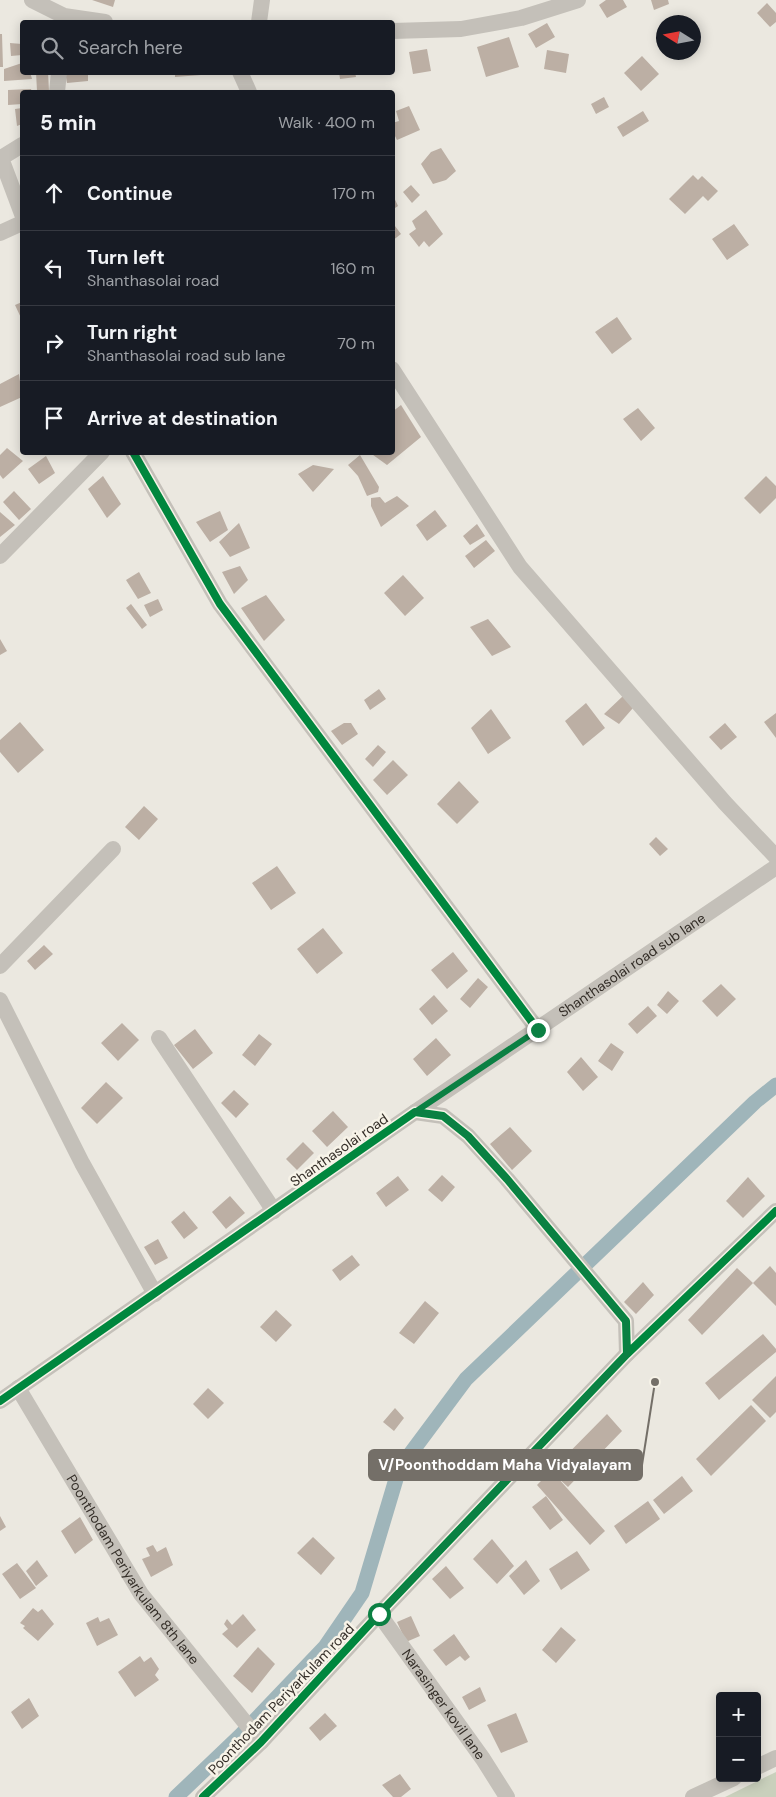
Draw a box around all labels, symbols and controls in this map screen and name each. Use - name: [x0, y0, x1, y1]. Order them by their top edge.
- north arrow: [656, 15, 701, 60]
- search box: [20, 20, 395, 75]
- icon: search: [38, 34, 66, 62]
- text: Search here: [78, 35, 183, 60]
- text: 5 min: [40, 109, 96, 137]
- text: Walk · 400 m: [278, 112, 375, 133]
- icon: ahead: [40, 179, 68, 207]
- text: Continue: [87, 181, 173, 206]
- text: 170 m: [332, 183, 375, 204]
- text: Turn left: [87, 245, 165, 270]
- icon: left: [40, 254, 68, 282]
- text: 160 m: [331, 258, 375, 279]
- text: Shanthasolai road: [87, 270, 219, 291]
- text: Turn right: [87, 320, 177, 345]
- icon: right: [40, 329, 68, 357]
- text: 70 m: [337, 333, 375, 354]
- text: Shanthasolai road sub lane: [87, 345, 286, 366]
- icon: arrive: [40, 404, 68, 432]
- text: Arrive at destination: [87, 406, 278, 431]
- street label: Shanthasolai road sub lane: [555, 909, 709, 1021]
- route end: [527, 1019, 550, 1042]
- street label: Shanthasolai road: [286, 1109, 392, 1191]
- callout: V/Poonthoddam Maha Vidyalayam: [369, 1450, 642, 1480]
- text: V/Poonthoddam Maha Vidyalayam: [378, 1455, 632, 1475]
- street label: Poonthodam Periyarkulam 8th lane: [63, 1471, 203, 1668]
- route start: [368, 1603, 391, 1626]
- street label: Poonthodam Periyarkulam road: [204, 1620, 358, 1778]
- street label: Narasinger kovil lane: [398, 1645, 489, 1763]
- map controls: [716, 1692, 761, 1782]
- button: +: [716, 1692, 761, 1737]
- button: −: [716, 1737, 761, 1782]

